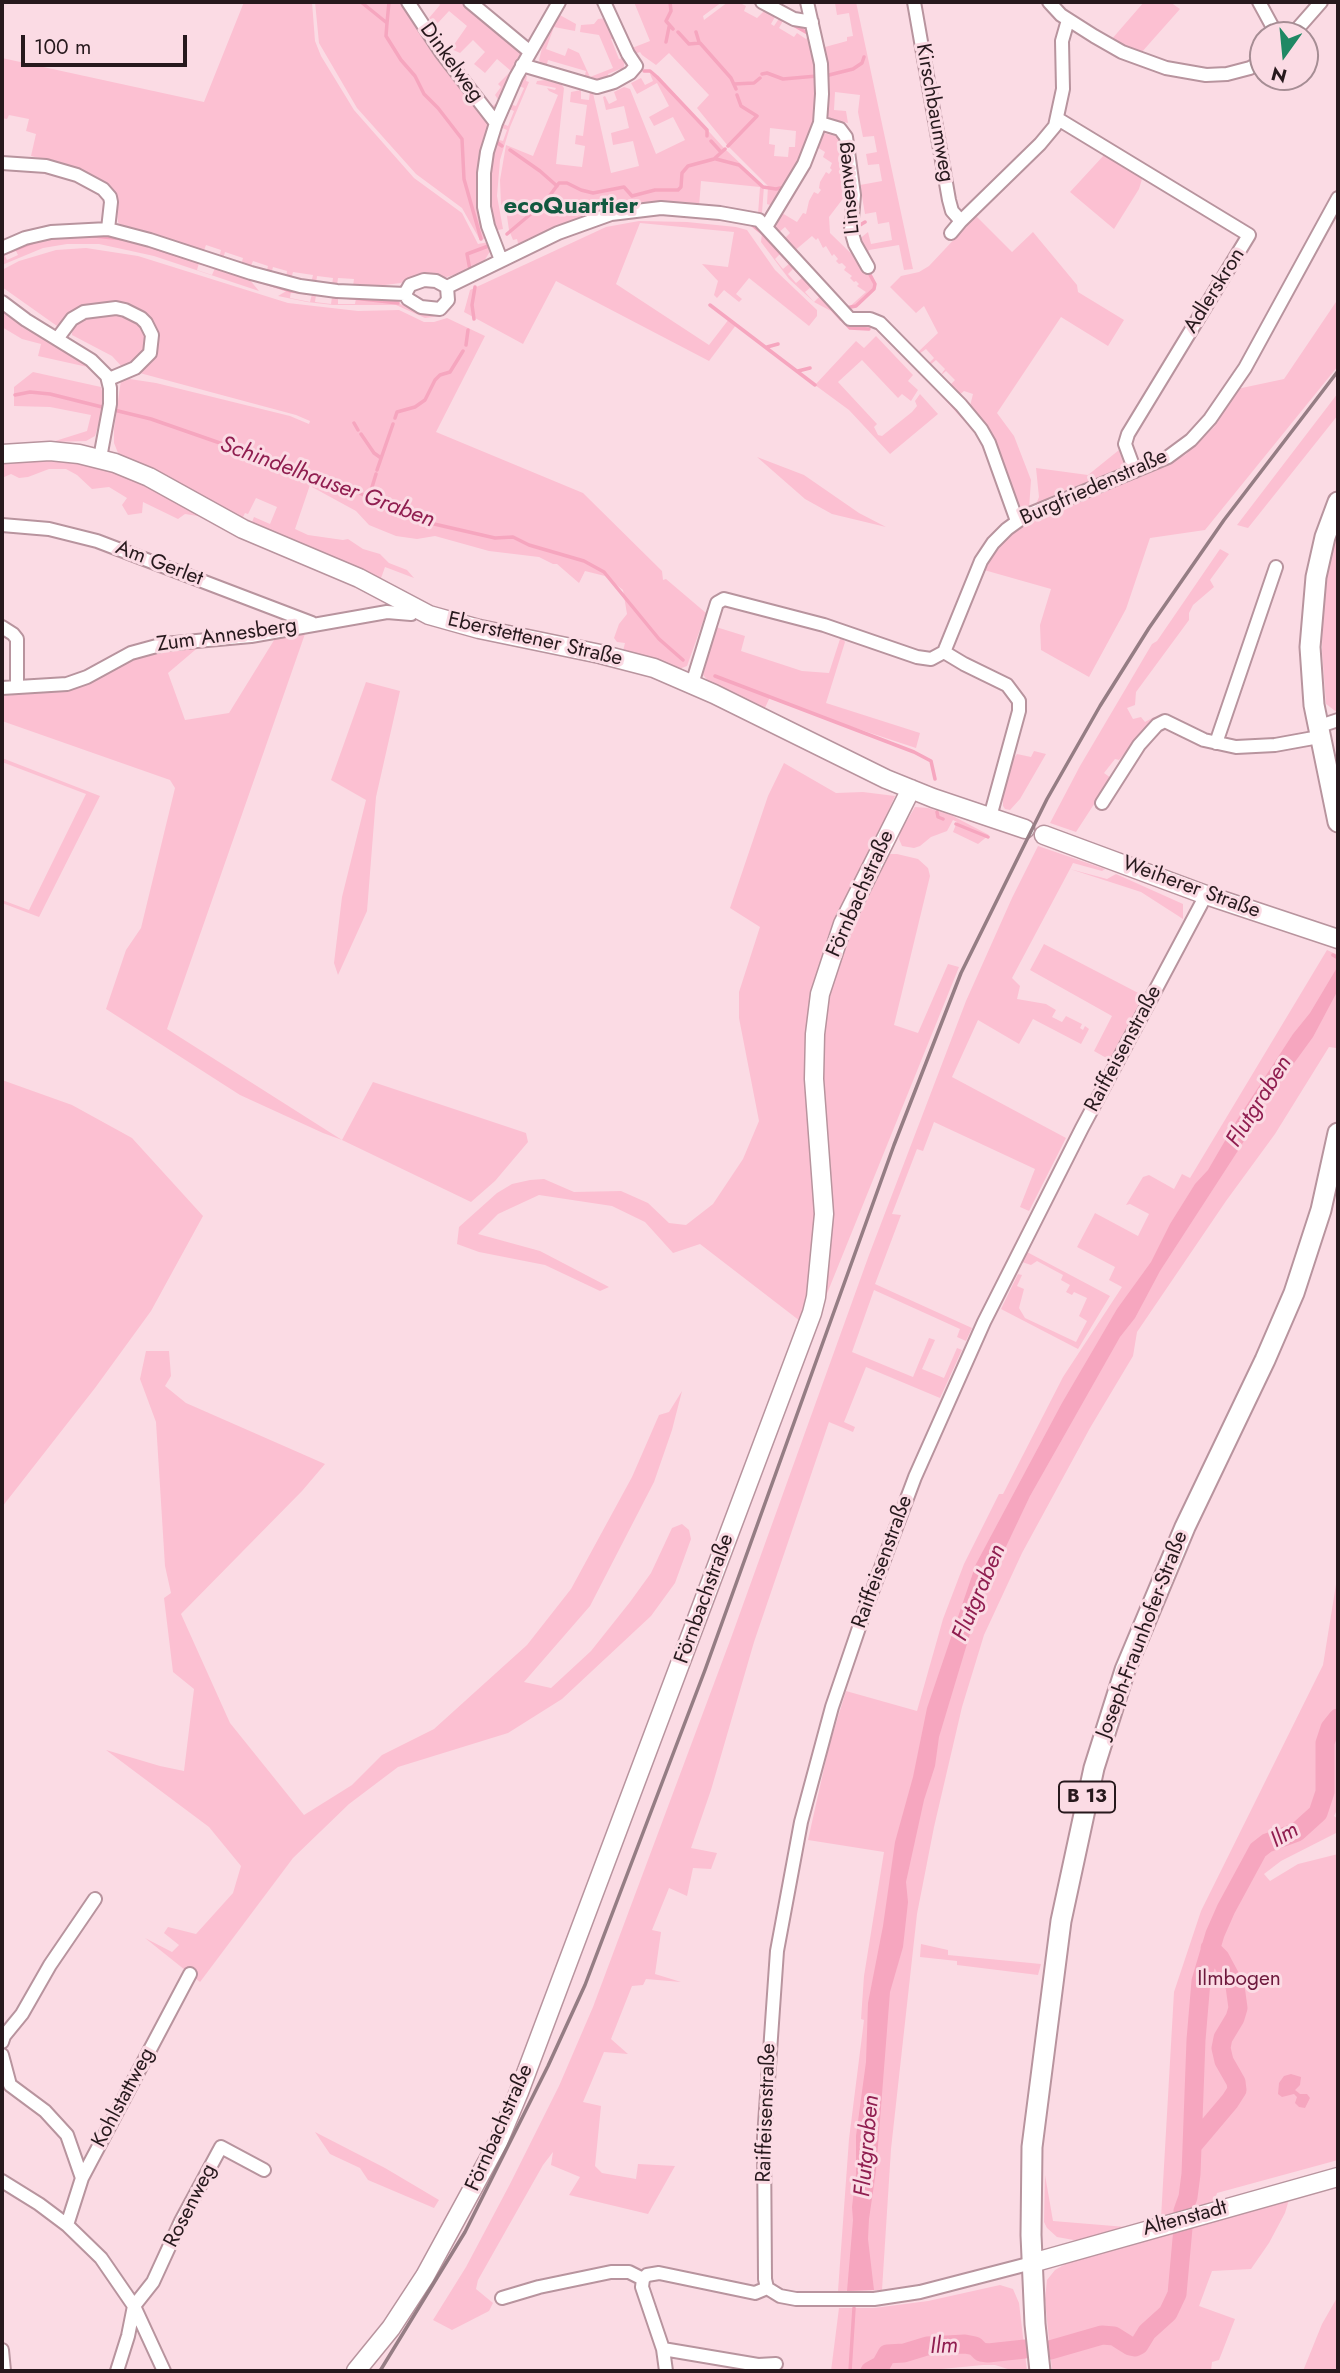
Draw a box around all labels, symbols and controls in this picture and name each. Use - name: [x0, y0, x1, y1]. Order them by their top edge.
- street label: Dinkelweg: [414, 18, 488, 108]
- scale bar: [24, 21, 191, 65]
- north arrow: [1249, 21, 1319, 91]
- text: 100 m: [34, 32, 91, 62]
- street label: Kirschbaumweg: [909, 42, 959, 184]
- text: N: [1268, 60, 1290, 90]
- street label: Linsenweg: [832, 140, 866, 236]
- district label: ecoQuartier: [504, 193, 638, 221]
- street label: Adlerskron: [1179, 244, 1251, 338]
- water label: Schindelhauser Graben: [216, 431, 438, 535]
- street label: Burgfriedenstraße: [1017, 444, 1171, 532]
- street label: Am Gerlet: [112, 536, 206, 592]
- street label: Eberstettener Straße: [445, 608, 625, 672]
- street label: Zum Annesberg: [155, 614, 299, 658]
- street label: Förnbachstraße: [822, 827, 900, 961]
- street label: Weiherer Straße: [1119, 851, 1263, 925]
- street label: Raiffeisenstraße: [1080, 982, 1168, 1116]
- water label: Flutgraben: [1221, 1051, 1299, 1153]
- street label: Raiffeisenstraße: [847, 1492, 919, 1632]
- street label: Joseph-Fraunhofer-Straße: [1092, 1528, 1194, 1742]
- street label: Förnbachstraße: [670, 1531, 740, 1667]
- water label: Flutgraben: [947, 1540, 1013, 1646]
- road number: B 13: [1059, 1782, 1115, 1812]
- water label: Ilm: [1266, 1817, 1304, 1855]
- park label: Ilmbogen: [1197, 1967, 1281, 1993]
- street label: Raiffeisenstraße: [752, 2043, 782, 2183]
- street label: Kohlstattweg: [87, 2044, 161, 2152]
- street label: Förnbachstraße: [461, 2061, 539, 2195]
- water label: Flutgraben: [850, 2094, 886, 2198]
- street label: Rosenweg: [159, 2160, 223, 2252]
- street label: Altenstadt: [1140, 2196, 1230, 2242]
- water label: Ilm: [930, 2333, 958, 2361]

